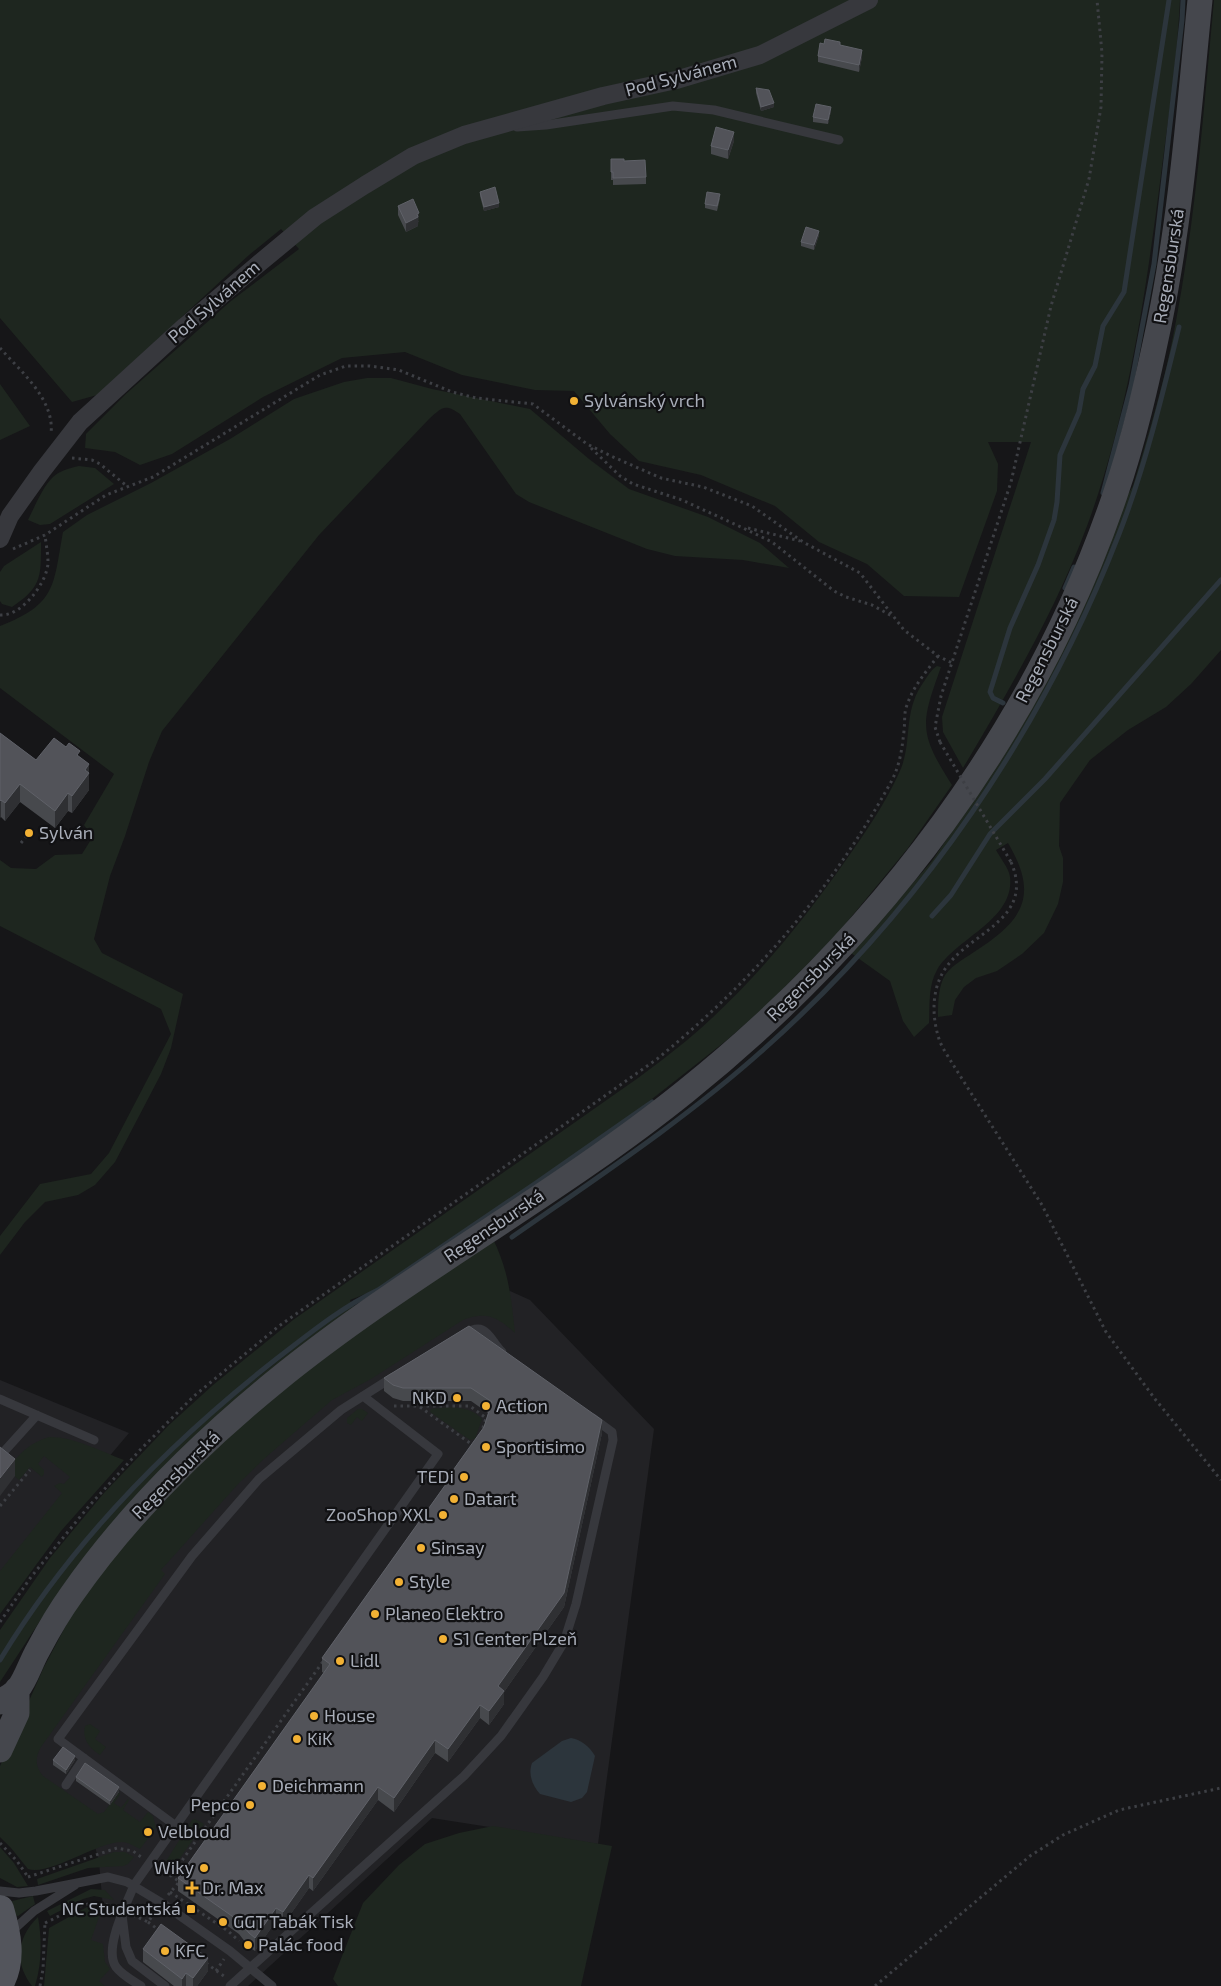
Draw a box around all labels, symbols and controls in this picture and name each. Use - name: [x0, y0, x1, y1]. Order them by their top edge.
- street label: Pod Sylvánem: [622, 50, 739, 101]
- street label: Regensburská: [1148, 207, 1188, 325]
- street label: Pod Sylvánem: [163, 255, 264, 347]
- place label: Sylvánský vrch: [584, 389, 705, 411]
- marker: Sylvánský vrch: [568, 395, 580, 407]
- street label: Regensburská: [1010, 593, 1082, 706]
- place label: Sylván: [39, 821, 93, 843]
- marker: Sylván: [23, 827, 35, 839]
- street label: Regensburská: [762, 928, 859, 1025]
- street label: Regensburská: [439, 1184, 548, 1267]
- place label: NKD: [412, 1386, 447, 1408]
- marker: NKD: [451, 1392, 463, 1404]
- place label: Action: [496, 1394, 548, 1416]
- marker: Action: [480, 1400, 492, 1412]
- street label: Regensburská: [127, 1426, 224, 1523]
- place label: Sportisimo: [496, 1435, 585, 1457]
- marker: Sportisimo: [480, 1441, 492, 1453]
- place label: TEDi: [417, 1465, 454, 1487]
- marker: TEDi: [458, 1471, 470, 1483]
- place label: Datart: [464, 1487, 517, 1509]
- marker: Datart: [448, 1493, 460, 1505]
- place label: ZooShop XXL: [326, 1503, 433, 1525]
- marker: ZooShop XXL: [437, 1509, 449, 1521]
- place label: Sinsay: [431, 1536, 485, 1558]
- marker: Sinsay: [415, 1542, 427, 1554]
- place label: Style: [409, 1570, 450, 1592]
- marker: Style: [393, 1576, 405, 1588]
- place label: Planeo Elektro: [385, 1602, 504, 1624]
- marker: Planeo Elektro: [369, 1608, 381, 1620]
- place label: S1 Center Plzeň: [453, 1627, 577, 1649]
- marker: S1 Center Plzeň: [437, 1633, 449, 1645]
- place label: Lidl: [350, 1649, 380, 1671]
- marker: Lidl: [334, 1655, 346, 1667]
- place label: House: [324, 1704, 375, 1726]
- marker: House: [308, 1710, 320, 1722]
- place label: KiK: [307, 1727, 333, 1749]
- marker: KiK: [291, 1733, 303, 1745]
- place label: Deichmann: [272, 1774, 364, 1796]
- marker: Deichmann: [256, 1780, 268, 1792]
- place label: Pepco: [191, 1793, 240, 1815]
- marker: Pepco: [244, 1799, 256, 1811]
- place label: Velbloud: [158, 1820, 230, 1842]
- marker: Velbloud: [142, 1826, 154, 1838]
- place label: Wiky: [154, 1856, 194, 1878]
- marker: Wiky: [198, 1862, 210, 1874]
- place label: Dr. Max: [202, 1876, 264, 1898]
- marker: Dr. Max: [186, 1882, 198, 1894]
- place label: NC Studentská: [61, 1897, 181, 1919]
- marker: NC Studentská: [185, 1903, 197, 1915]
- place label: GGT Tabák Tisk: [233, 1910, 354, 1932]
- marker: GGT Tabák Tisk: [217, 1916, 229, 1928]
- place label: Palác food: [258, 1933, 344, 1955]
- place label: KFC: [175, 1939, 205, 1961]
- marker: Palác food: [242, 1939, 254, 1951]
- marker: KFC: [159, 1945, 171, 1957]

